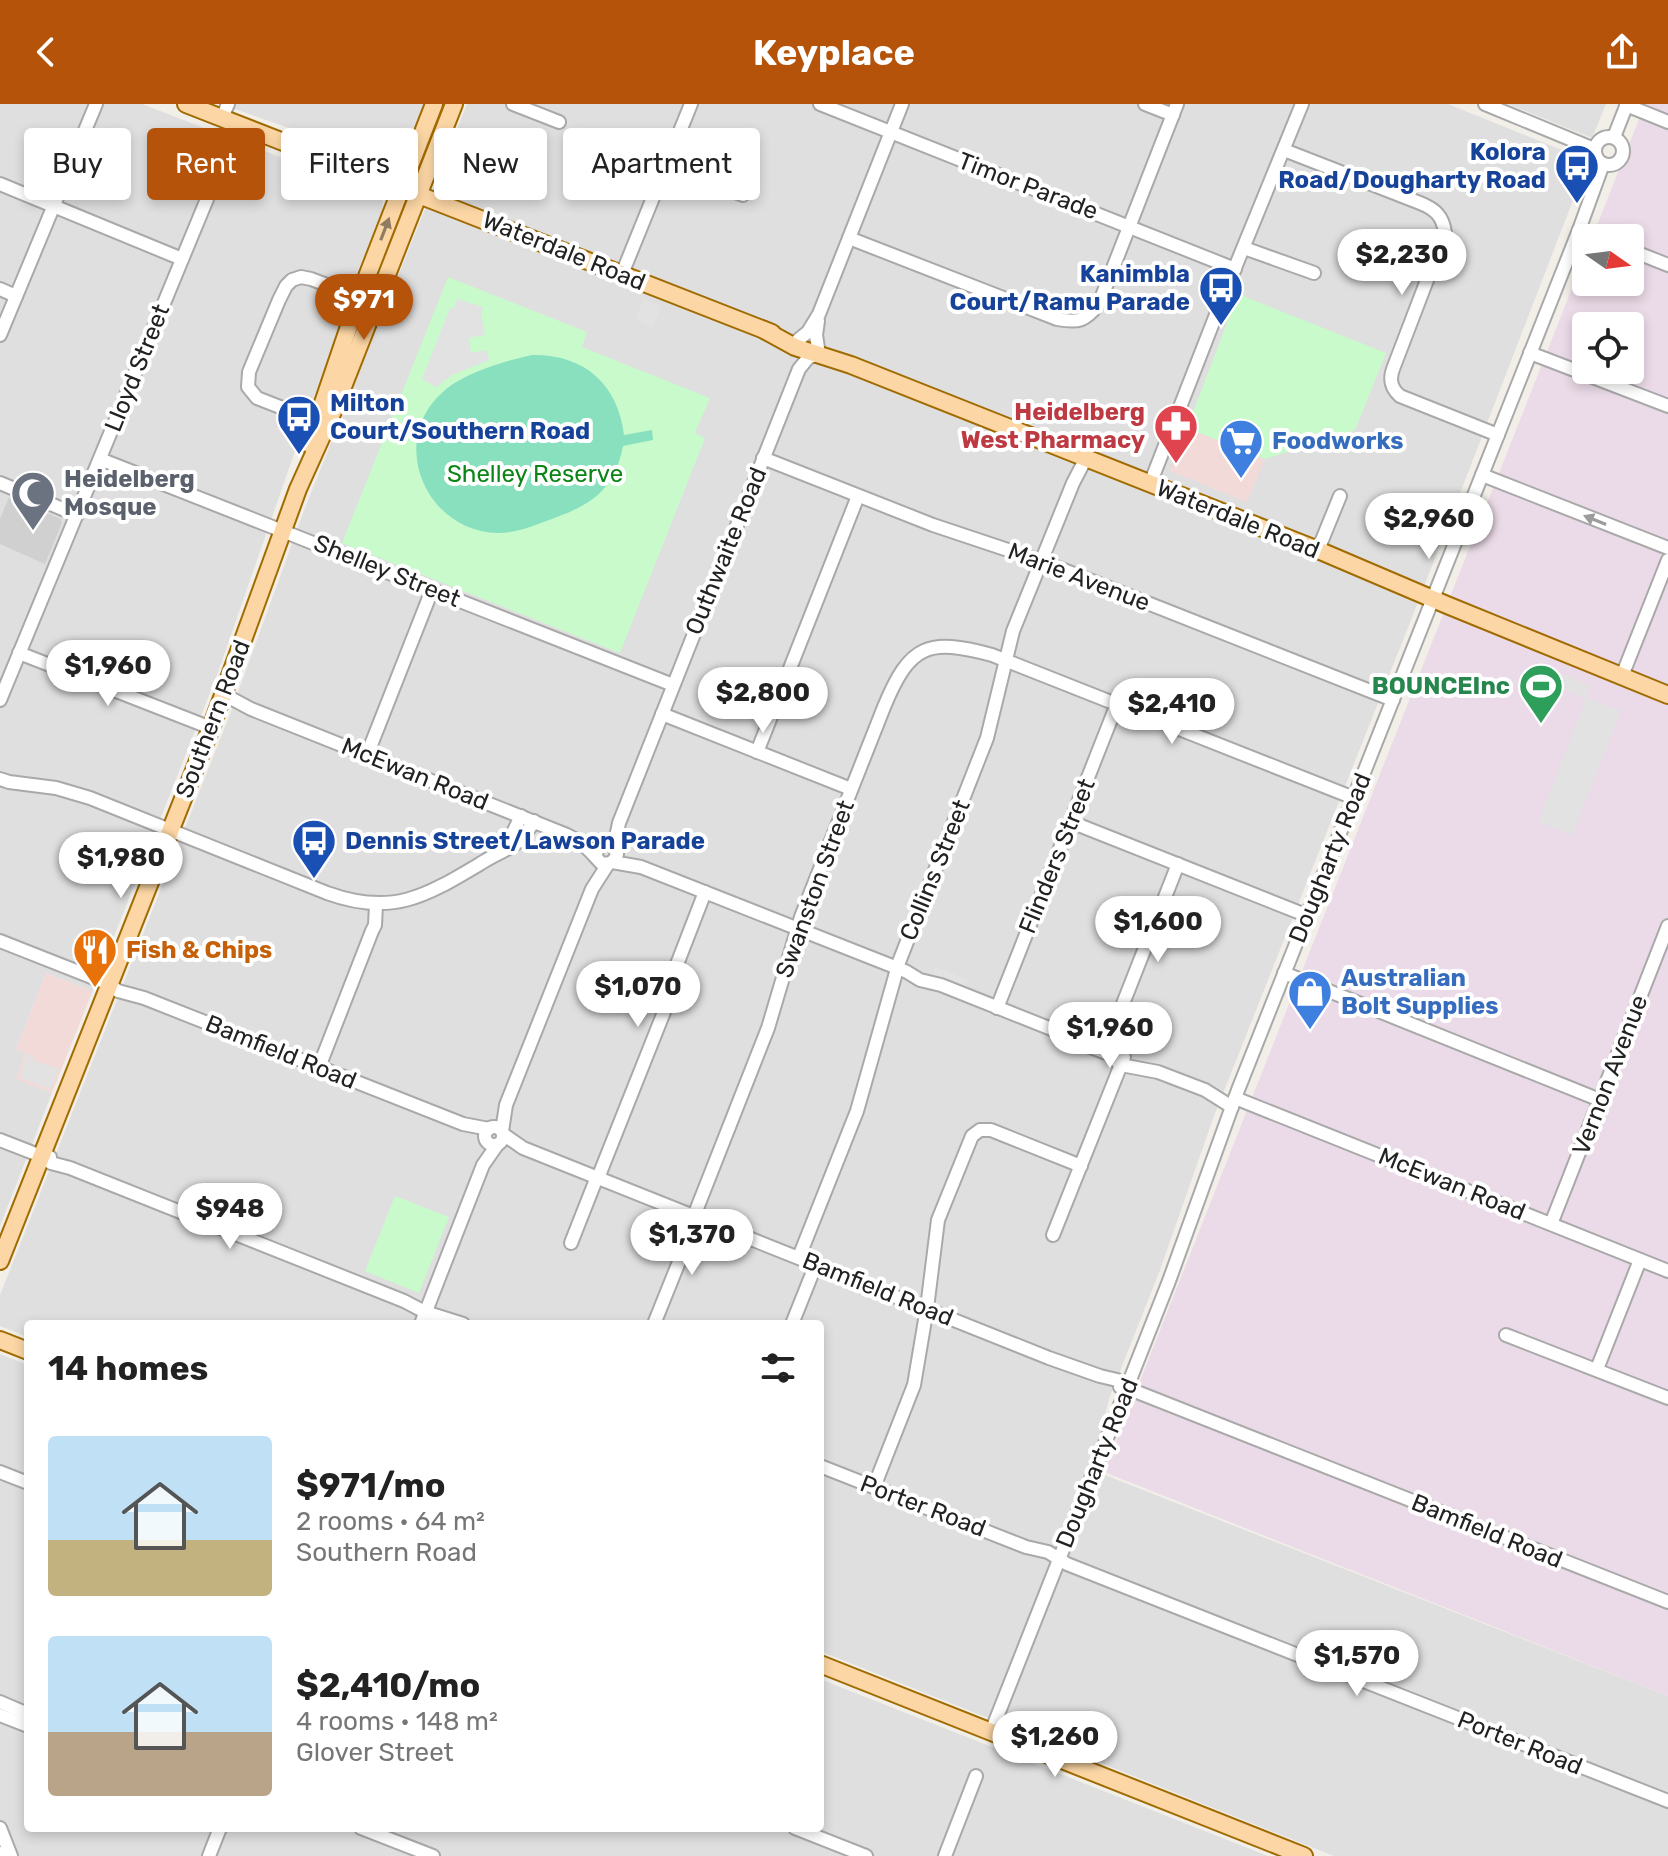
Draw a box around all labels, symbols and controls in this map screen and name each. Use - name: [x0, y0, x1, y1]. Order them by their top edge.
- icon: back: [24, 30, 68, 74]
- icon: share: [1600, 30, 1644, 74]
- text: Keyplace: [753, 31, 915, 74]
- chip: Buy: [24, 128, 131, 200]
- chip: Rent: [147, 128, 265, 200]
- chip: Filters: [281, 128, 418, 200]
- chip: New: [434, 128, 547, 200]
- chip: Apartment: [563, 128, 760, 200]
- place label: Kolora Road/Dougharty Road: [1278, 138, 1546, 194]
- bus stop icon: Kolora Road/Dougharty Road: [1553, 142, 1601, 205]
- street label: Timor Parade: [954, 146, 1102, 226]
- street label: Waterdale Road: [479, 206, 649, 296]
- one-way arrow: [379, 217, 392, 241]
- north arrow: [1572, 224, 1644, 296]
- map controls: [1572, 224, 1644, 384]
- pin: $2,230: [1337, 229, 1467, 297]
- text: $2,230: [1355, 239, 1449, 270]
- place label: Kanimbla Court/Ramu Parade: [950, 260, 1190, 316]
- bus stop icon: Kanimbla Court/Ramu Parade: [1197, 264, 1245, 327]
- pin: $971: [317, 274, 411, 342]
- text: $971: [333, 284, 395, 315]
- street label: Lloyd Street: [99, 300, 175, 436]
- button: locate: [1572, 312, 1644, 384]
- place label: Milton Court/Southern Road: [330, 389, 590, 445]
- bus stop icon: Milton Court/Southern Road: [275, 393, 323, 456]
- place label: Heidelberg West Pharmacy: [961, 398, 1145, 454]
- pharmacy icon: Heidelberg West Pharmacy: [1152, 402, 1200, 465]
- supermarket icon: Foodworks: [1217, 417, 1265, 480]
- place label: Foodworks: [1272, 427, 1403, 455]
- park label: Shelley Reserve: [447, 460, 623, 488]
- street label: Outhwaite Road: [680, 463, 772, 639]
- place label: Heidelberg Mosque: [64, 465, 195, 521]
- mosque icon: Heidelberg Mosque: [9, 469, 57, 532]
- street label: Waterdale Road: [1153, 474, 1323, 564]
- pin: $2,960: [1364, 493, 1494, 561]
- text: $2,960: [1383, 503, 1475, 534]
- one-way arrow: [1583, 513, 1607, 526]
- street label: Shelley Street: [310, 529, 464, 613]
- street label: Marie Avenue: [1004, 537, 1154, 617]
- street label: Southern Road: [170, 636, 256, 802]
- pin: $1,960: [43, 640, 173, 708]
- text: $1,960: [64, 650, 152, 681]
- sports icon: BOUNCEInc: [1517, 662, 1565, 725]
- pin: $2,800: [698, 667, 828, 735]
- place label: BOUNCEInc: [1372, 672, 1510, 700]
- text: $2,800: [716, 677, 810, 708]
- pin: $2,410: [1107, 678, 1237, 746]
- text: $2,410: [1127, 688, 1217, 719]
- street label: McEwan Road: [337, 732, 493, 816]
- street label: Dougharty Road: [1283, 769, 1377, 947]
- street label: Flinders Street: [1013, 774, 1101, 938]
- street label: Swanston Street: [770, 796, 860, 982]
- street label: Collins Street: [894, 796, 976, 944]
- bus stop icon: Dennis Street/Lawson Parade: [290, 817, 338, 880]
- place label: Dennis Street/Lawson Parade: [345, 827, 705, 855]
- pin: $1,980: [56, 832, 186, 900]
- text: $1,980: [77, 842, 165, 873]
- pin: $1,600: [1093, 896, 1223, 964]
- text: $1,600: [1113, 906, 1203, 937]
- restaurant icon: Fish & Chips: [71, 926, 119, 989]
- place label: Fish & Chips: [126, 936, 272, 964]
- pin: $1,070: [573, 961, 703, 1029]
- place label: Australian Bolt Supplies: [1341, 964, 1499, 1020]
- shop icon: Australian Bolt Supplies: [1286, 968, 1334, 1031]
- text: $1,070: [594, 971, 682, 1002]
- street label: Vernon Avenue: [1567, 991, 1653, 1159]
- pin: $1,960: [1045, 1002, 1175, 1070]
- street label: Bamfield Road: [202, 1009, 360, 1095]
- text: $1,960: [1066, 1012, 1154, 1043]
- street label: McEwan Road: [1374, 1142, 1530, 1226]
- pin: $948: [183, 1183, 277, 1251]
- text: $948: [195, 1193, 265, 1224]
- pin: $1,370: [627, 1209, 757, 1277]
- text: $1,370: [648, 1219, 736, 1250]
- street label: Bamfield Road: [799, 1246, 957, 1332]
- icon: filters: [756, 1346, 800, 1390]
- text: 14 homes: [48, 1348, 208, 1389]
- street label: Dougharty Road: [1050, 1374, 1144, 1552]
- text: $971/mo: [296, 1465, 446, 1506]
- icon: home: [112, 1468, 208, 1564]
- street label: Porter Road: [856, 1469, 990, 1543]
- street label: Bamfield Road: [1408, 1488, 1566, 1574]
- text: 2 rooms · 64 m²: [296, 1506, 485, 1537]
- text: Southern Road: [296, 1537, 477, 1568]
- pin: $1,570: [1292, 1630, 1422, 1698]
- text: $1,570: [1314, 1640, 1400, 1671]
- text: $2,410/mo: [296, 1665, 480, 1706]
- icon: home: [112, 1668, 208, 1764]
- street label: Porter Road: [1453, 1705, 1587, 1781]
- text: 4 rooms · 148 m²: [296, 1706, 498, 1737]
- pin: $1,260: [990, 1711, 1120, 1779]
- text: $1,260: [1010, 1721, 1100, 1752]
- text: Glover Street: [296, 1737, 454, 1768]

